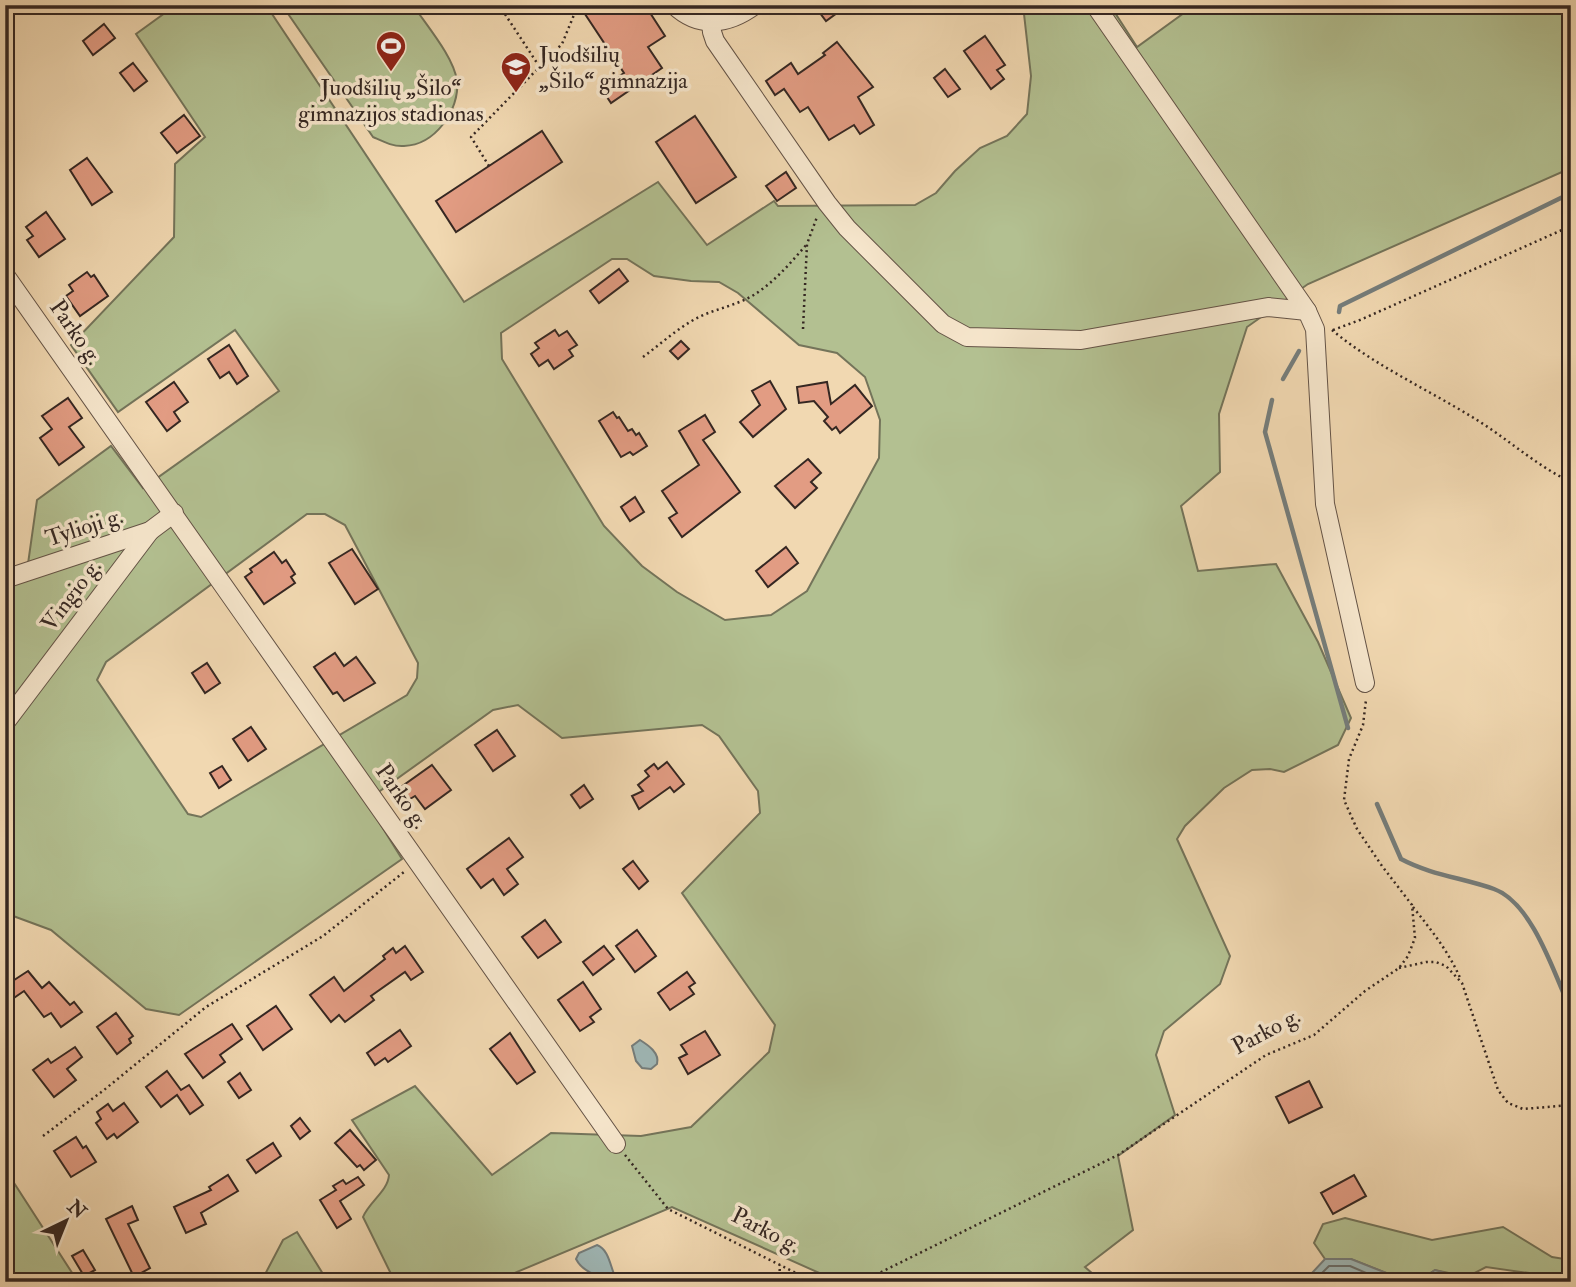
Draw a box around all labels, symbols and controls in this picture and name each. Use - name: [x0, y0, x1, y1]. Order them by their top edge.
- sports icon: Juodšilių „Šilo“ gimnazijos stadionas: [374, 29, 408, 73]
- place label: Juodšilių „Šilo“ gimnazija: [538, 40, 688, 95]
- school or university icon: Juodšilių „Šilo“ gimnazija: [499, 50, 533, 94]
- place label: Juodšilių „Šilo“ gimnazijos stadionas: [298, 73, 484, 128]
- street label: Parko g.: [43, 294, 109, 370]
- street label: Tylioji g.: [42, 501, 126, 553]
- street label: Vingio g.: [34, 553, 108, 637]
- street label: Parko g.: [369, 758, 435, 834]
- street label: Parko g.: [1227, 1001, 1305, 1061]
- north arrow: [32, 1186, 102, 1256]
- text: N: [62, 1194, 92, 1225]
- street label: Parko g.: [727, 1201, 805, 1259]

